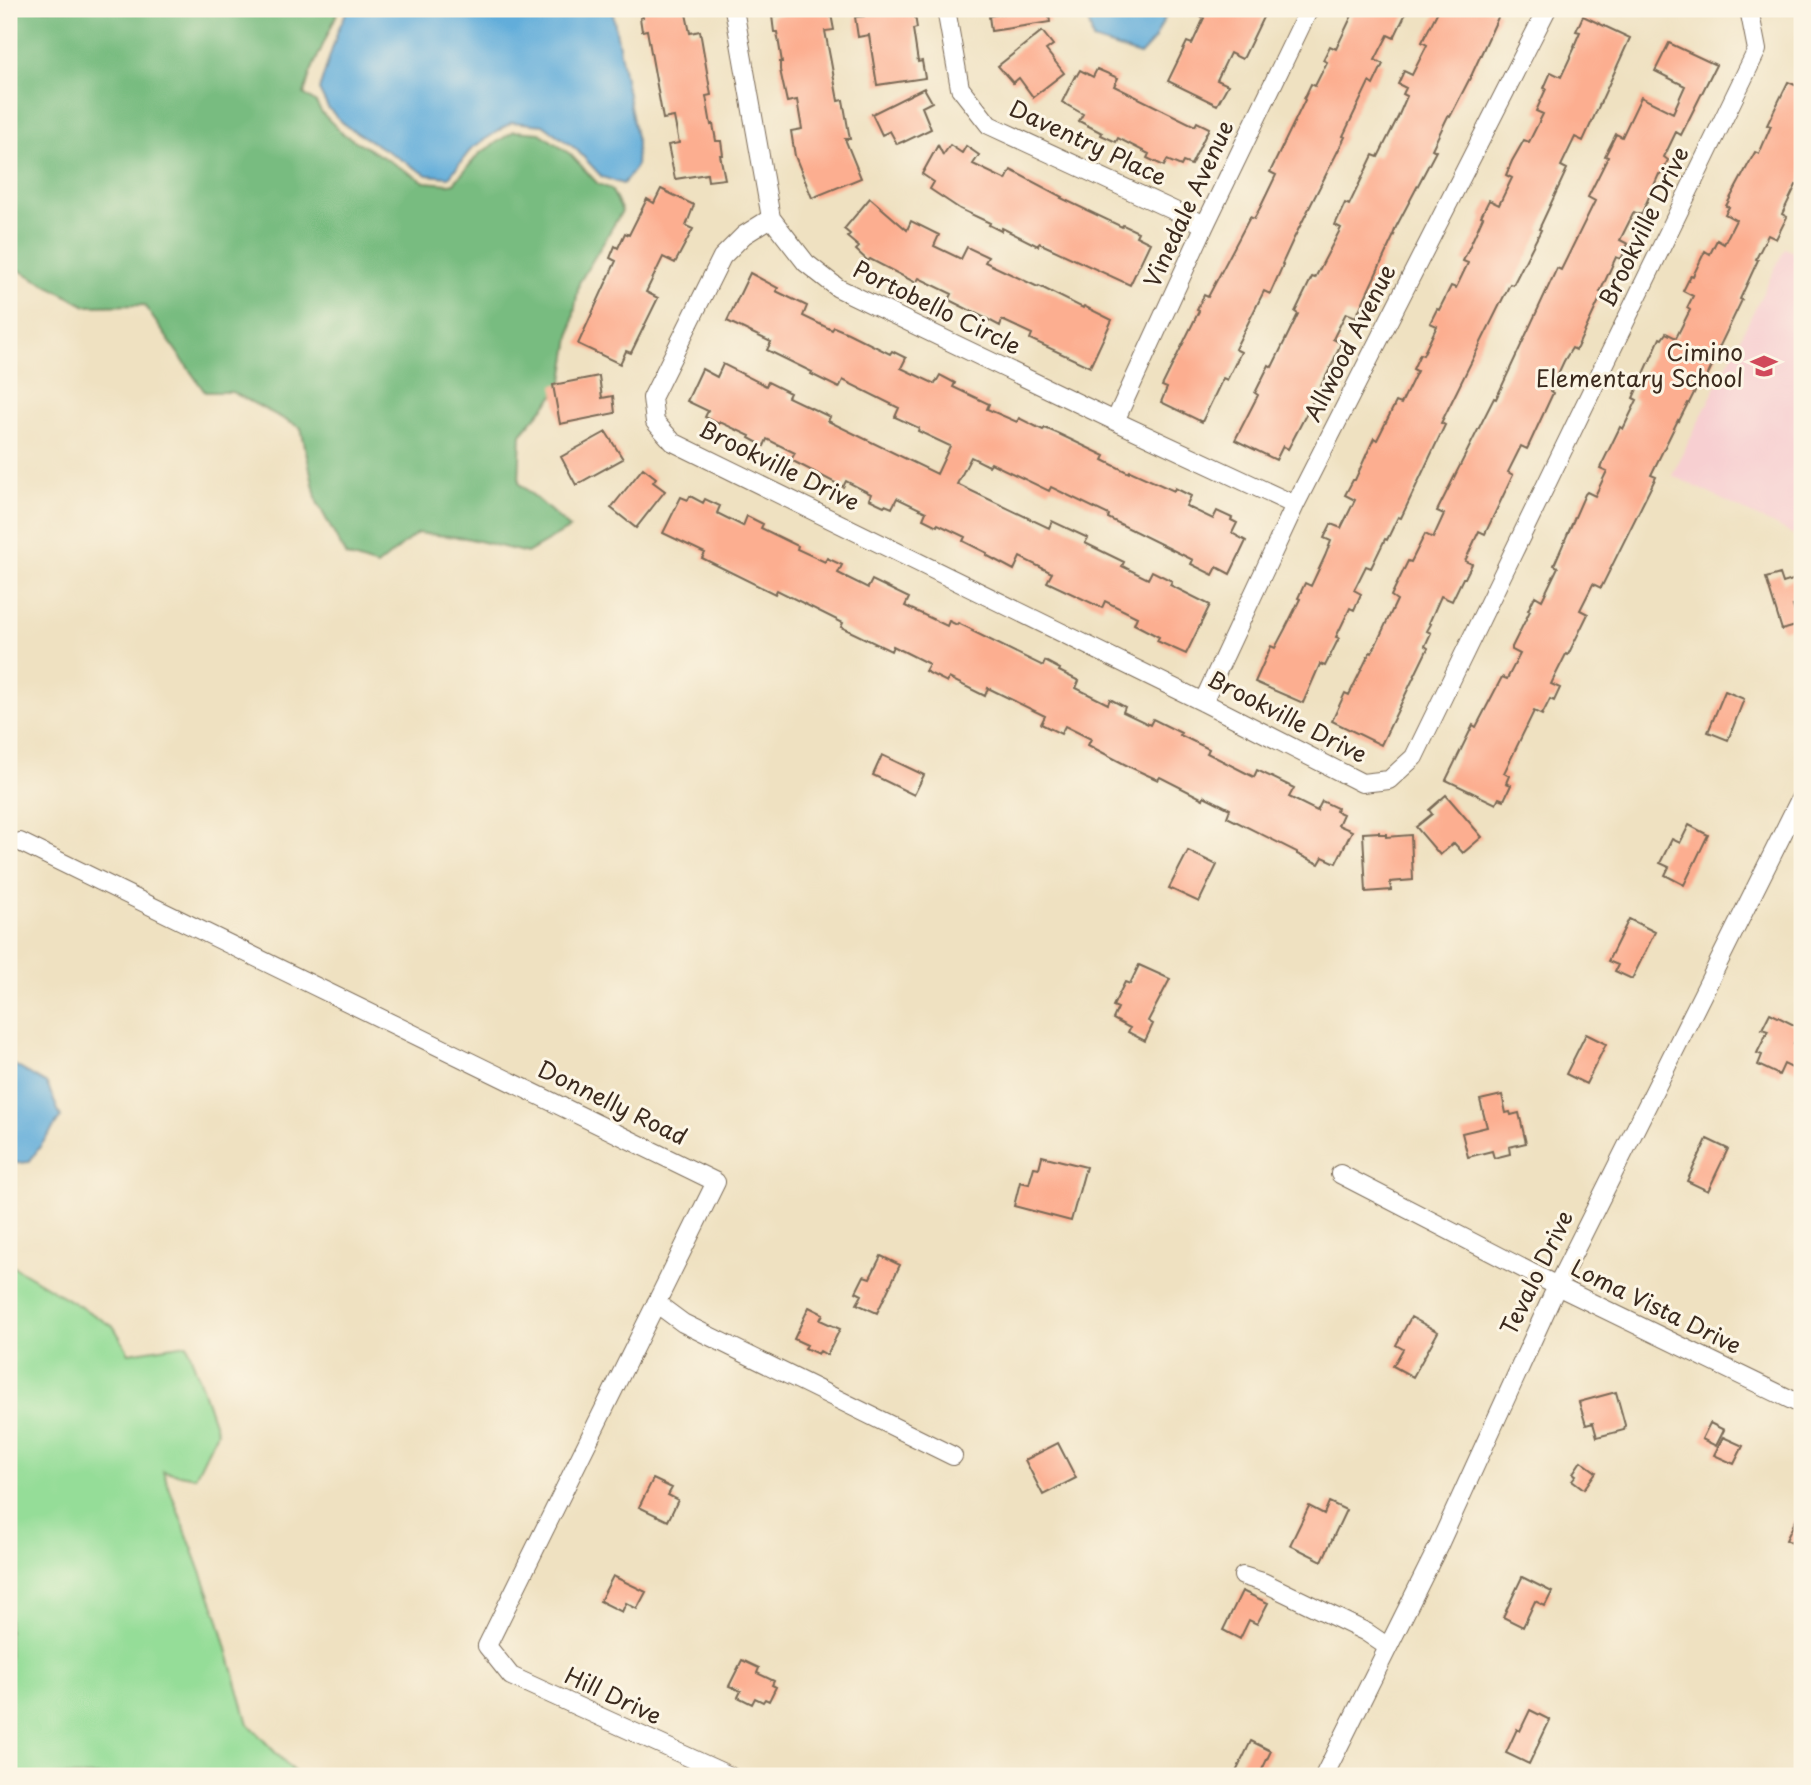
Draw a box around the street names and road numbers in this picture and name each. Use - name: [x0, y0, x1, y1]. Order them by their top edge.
- street label: Daventry Place: [1004, 90, 1173, 193]
- street label: Vinedale Avenue: [1134, 114, 1242, 293]
- street label: Brookville Drive: [1589, 140, 1697, 313]
- street label: Portobello Circle: [848, 251, 1028, 363]
- street label: Allwood Avenue: [1294, 257, 1403, 427]
- street label: Brookville Drive: [693, 411, 866, 519]
- street label: Brookville Drive: [1202, 660, 1374, 771]
- street label: Donnelly Road: [532, 1050, 694, 1153]
- street label: Tevalo Drive: [1490, 1204, 1581, 1341]
- street label: Loma Vista Drive: [1565, 1249, 1748, 1362]
- street label: Hill Drive: [559, 1657, 668, 1732]

